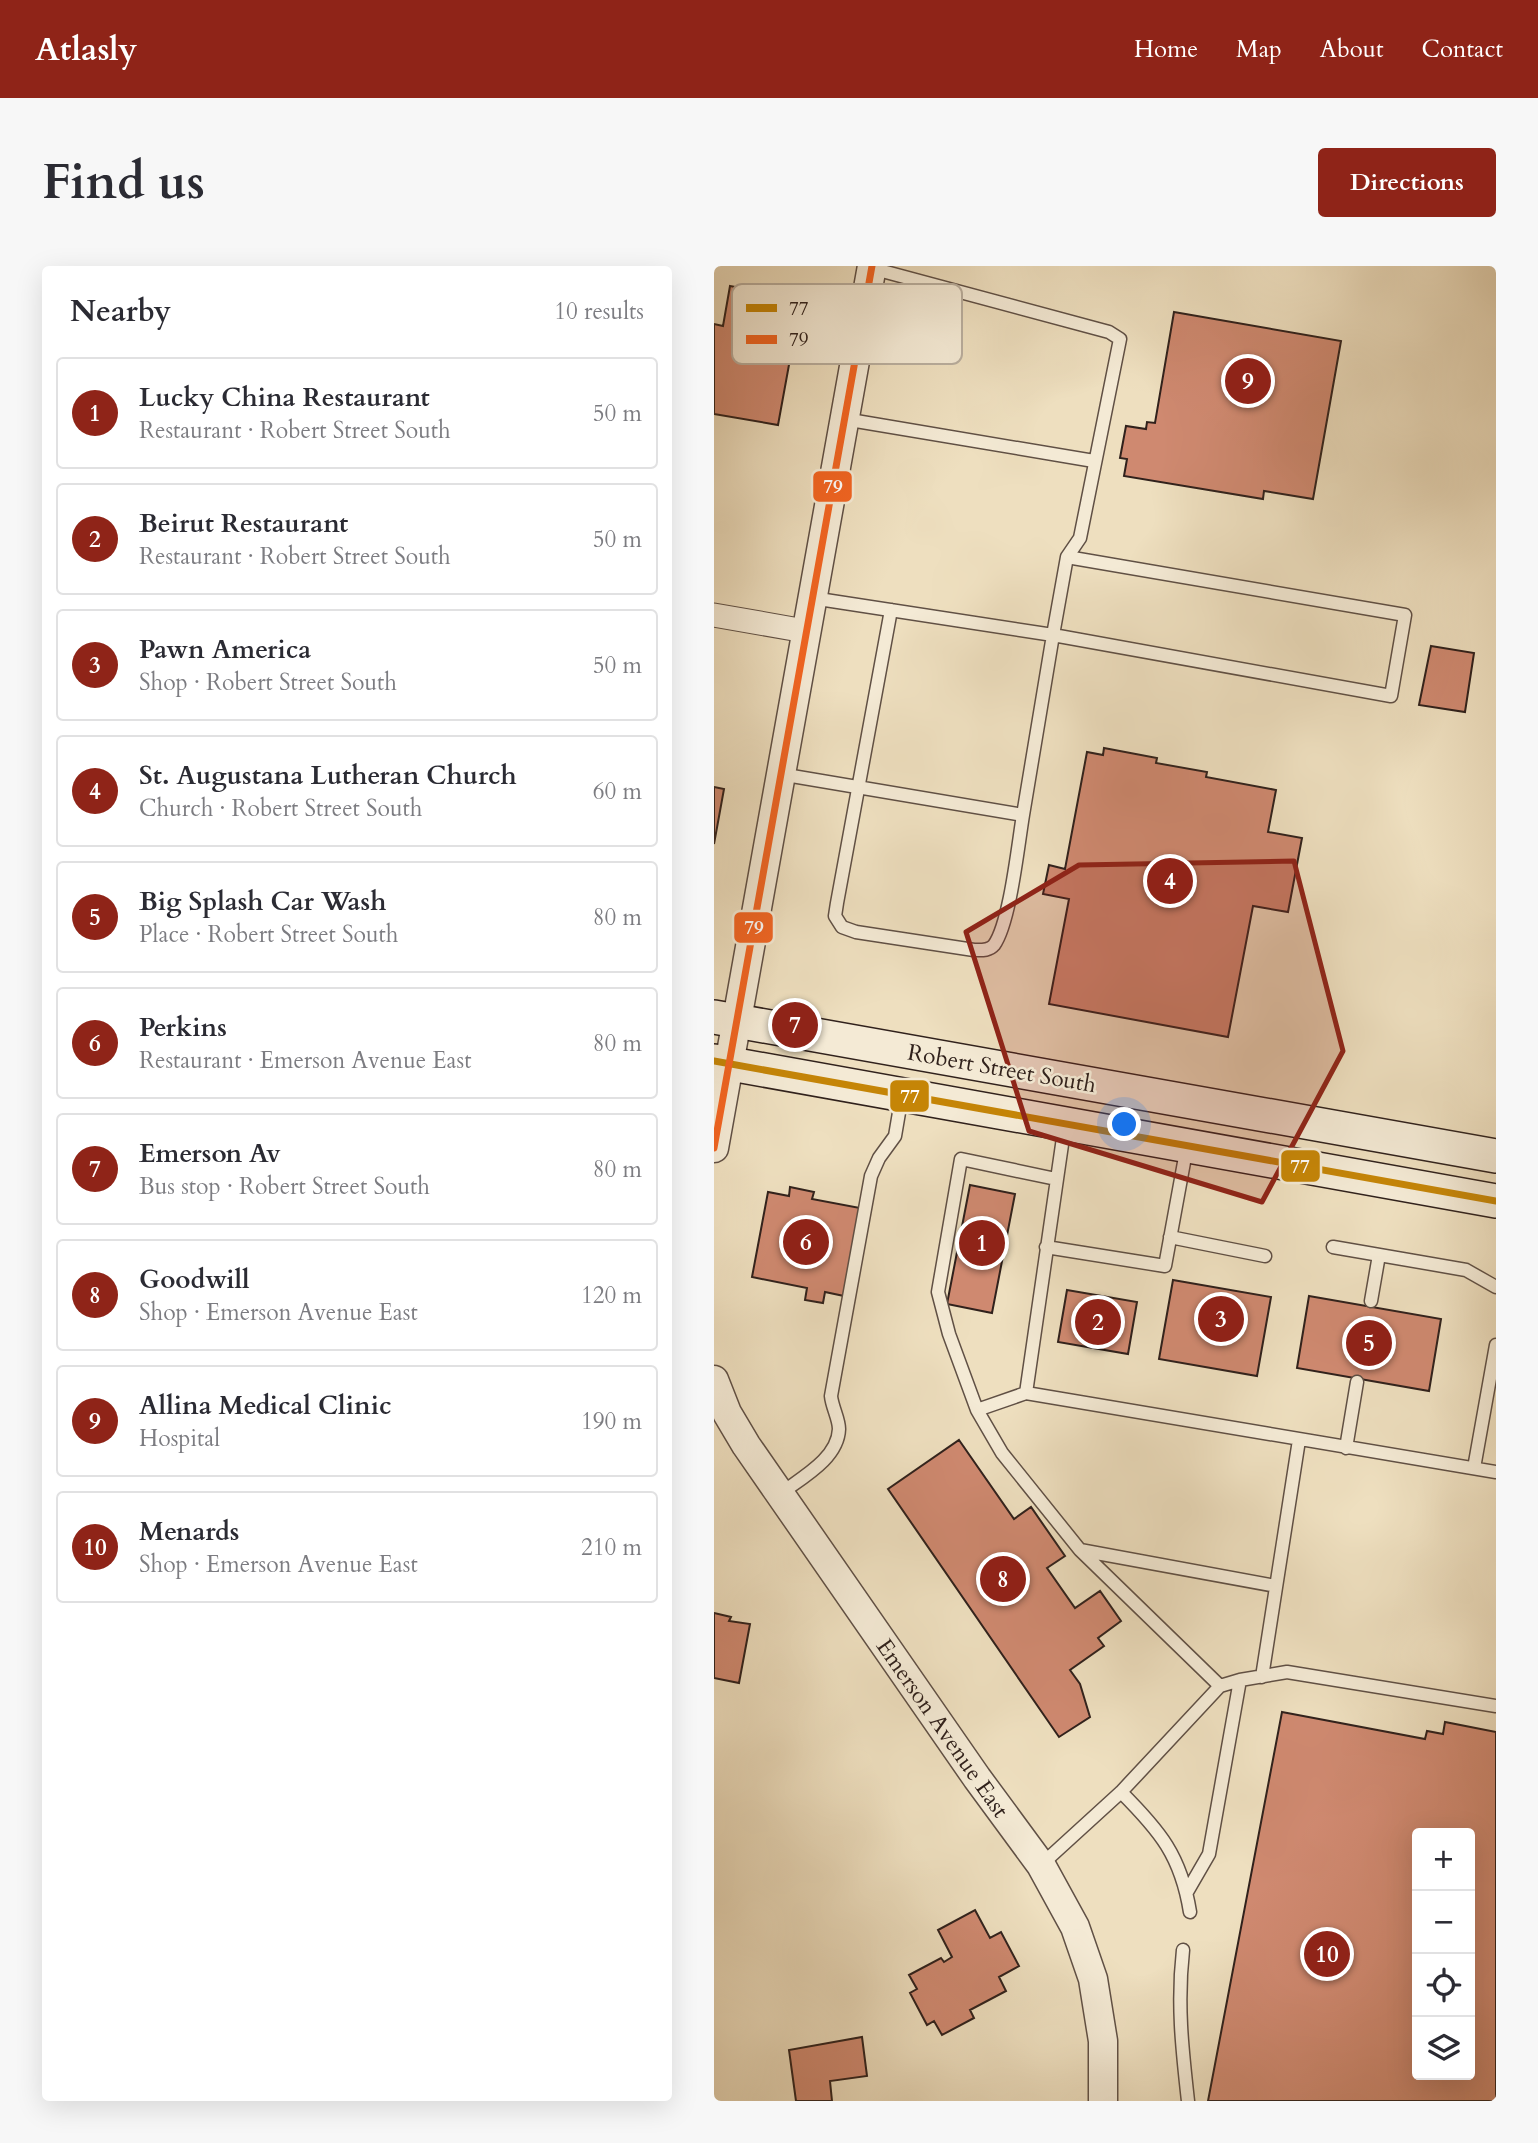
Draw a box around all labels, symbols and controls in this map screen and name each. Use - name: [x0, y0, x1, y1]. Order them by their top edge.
- text: Atlasly: [35, 27, 137, 72]
- text: Home: [1134, 33, 1198, 66]
- text: Map: [1236, 33, 1282, 66]
- text: About: [1320, 33, 1384, 66]
- text: Contact: [1422, 33, 1503, 66]
- button: Directions: [1318, 148, 1496, 217]
- text: Find us: [42, 149, 205, 216]
- legend: [732, 284, 962, 364]
- text: Nearby: [70, 291, 171, 332]
- text: 10 results: [554, 296, 644, 327]
- text: 77: [789, 296, 809, 322]
- text: 79: [789, 327, 809, 353]
- pin: 9: [1225, 355, 1271, 407]
- text: Lucky China Restaurant: [139, 380, 430, 415]
- text: 1: [89, 398, 101, 429]
- text: 50 m: [593, 398, 642, 429]
- text: Restaurant · Robert Street South: [139, 415, 451, 446]
- line badge: 79: [812, 470, 853, 503]
- text: 79: [823, 474, 843, 500]
- text: Beirut Restaurant: [139, 506, 348, 541]
- text: 2: [89, 524, 101, 555]
- text: 50 m: [593, 524, 642, 555]
- text: Restaurant · Robert Street South: [139, 541, 451, 572]
- text: Pawn America: [139, 632, 311, 667]
- text: 3: [89, 650, 101, 681]
- text: 50 m: [593, 650, 642, 681]
- text: Shop · Robert Street South: [139, 667, 397, 698]
- text: St. Augustana Lutheran Church: [139, 758, 517, 793]
- text: 4: [89, 776, 101, 807]
- text: 60 m: [593, 776, 642, 807]
- text: Church · Robert Street South: [139, 793, 423, 824]
- pin: 4: [1147, 855, 1193, 907]
- text: Big Splash Car Wash: [139, 884, 386, 919]
- text: 5: [89, 902, 101, 933]
- text: 80 m: [593, 902, 642, 933]
- line badge: 79: [733, 911, 774, 944]
- text: 79: [744, 915, 764, 941]
- text: Place · Robert Street South: [139, 919, 398, 950]
- pin: 7: [772, 999, 818, 1051]
- text: Perkins: [139, 1010, 227, 1045]
- text: 6: [89, 1028, 101, 1059]
- text: 80 m: [593, 1028, 642, 1059]
- street label: Robert Street South: [905, 1037, 1099, 1100]
- text: Restaurant · Emerson Avenue East: [139, 1045, 471, 1076]
- line badge: 77: [889, 1079, 930, 1113]
- text: 77: [900, 1084, 920, 1110]
- your location: [1107, 1107, 1141, 1141]
- text: Emerson Av: [139, 1136, 281, 1171]
- line badge: 77: [1280, 1149, 1321, 1183]
- text: 7: [89, 1154, 101, 1185]
- text: 80 m: [593, 1154, 642, 1185]
- text: 77: [1290, 1154, 1310, 1180]
- text: Bus stop · Robert Street South: [139, 1171, 430, 1202]
- pin: 6: [783, 1216, 829, 1268]
- pin: 1: [959, 1217, 1005, 1269]
- text: Goodwill: [139, 1262, 250, 1297]
- text: 8: [89, 1280, 101, 1311]
- text: 120 m: [581, 1280, 642, 1311]
- pin: 3: [1198, 1293, 1244, 1345]
- pin: 2: [1075, 1296, 1121, 1348]
- text: Shop · Emerson Avenue East: [139, 1297, 418, 1328]
- pin: 5: [1346, 1317, 1392, 1369]
- text: Allina Medical Clinic: [139, 1388, 391, 1423]
- text: 9: [89, 1406, 101, 1437]
- text: 190 m: [581, 1406, 642, 1437]
- text: Hospital: [139, 1423, 220, 1454]
- text: Menards: [139, 1514, 239, 1549]
- text: 10: [83, 1532, 107, 1563]
- text: 210 m: [581, 1532, 642, 1563]
- text: Shop · Emerson Avenue East: [139, 1549, 418, 1580]
- pin: 8: [980, 1553, 1026, 1605]
- street label: Emerson Avenue East: [869, 1633, 1016, 1824]
- map controls: [1412, 1828, 1475, 2080]
- button: +: [1412, 1828, 1475, 1891]
- button: −: [1412, 1891, 1475, 1954]
- pin: 10: [1304, 1928, 1350, 1980]
- button: locate: [1412, 1954, 1475, 2017]
- button: layers: [1412, 2017, 1475, 2080]

